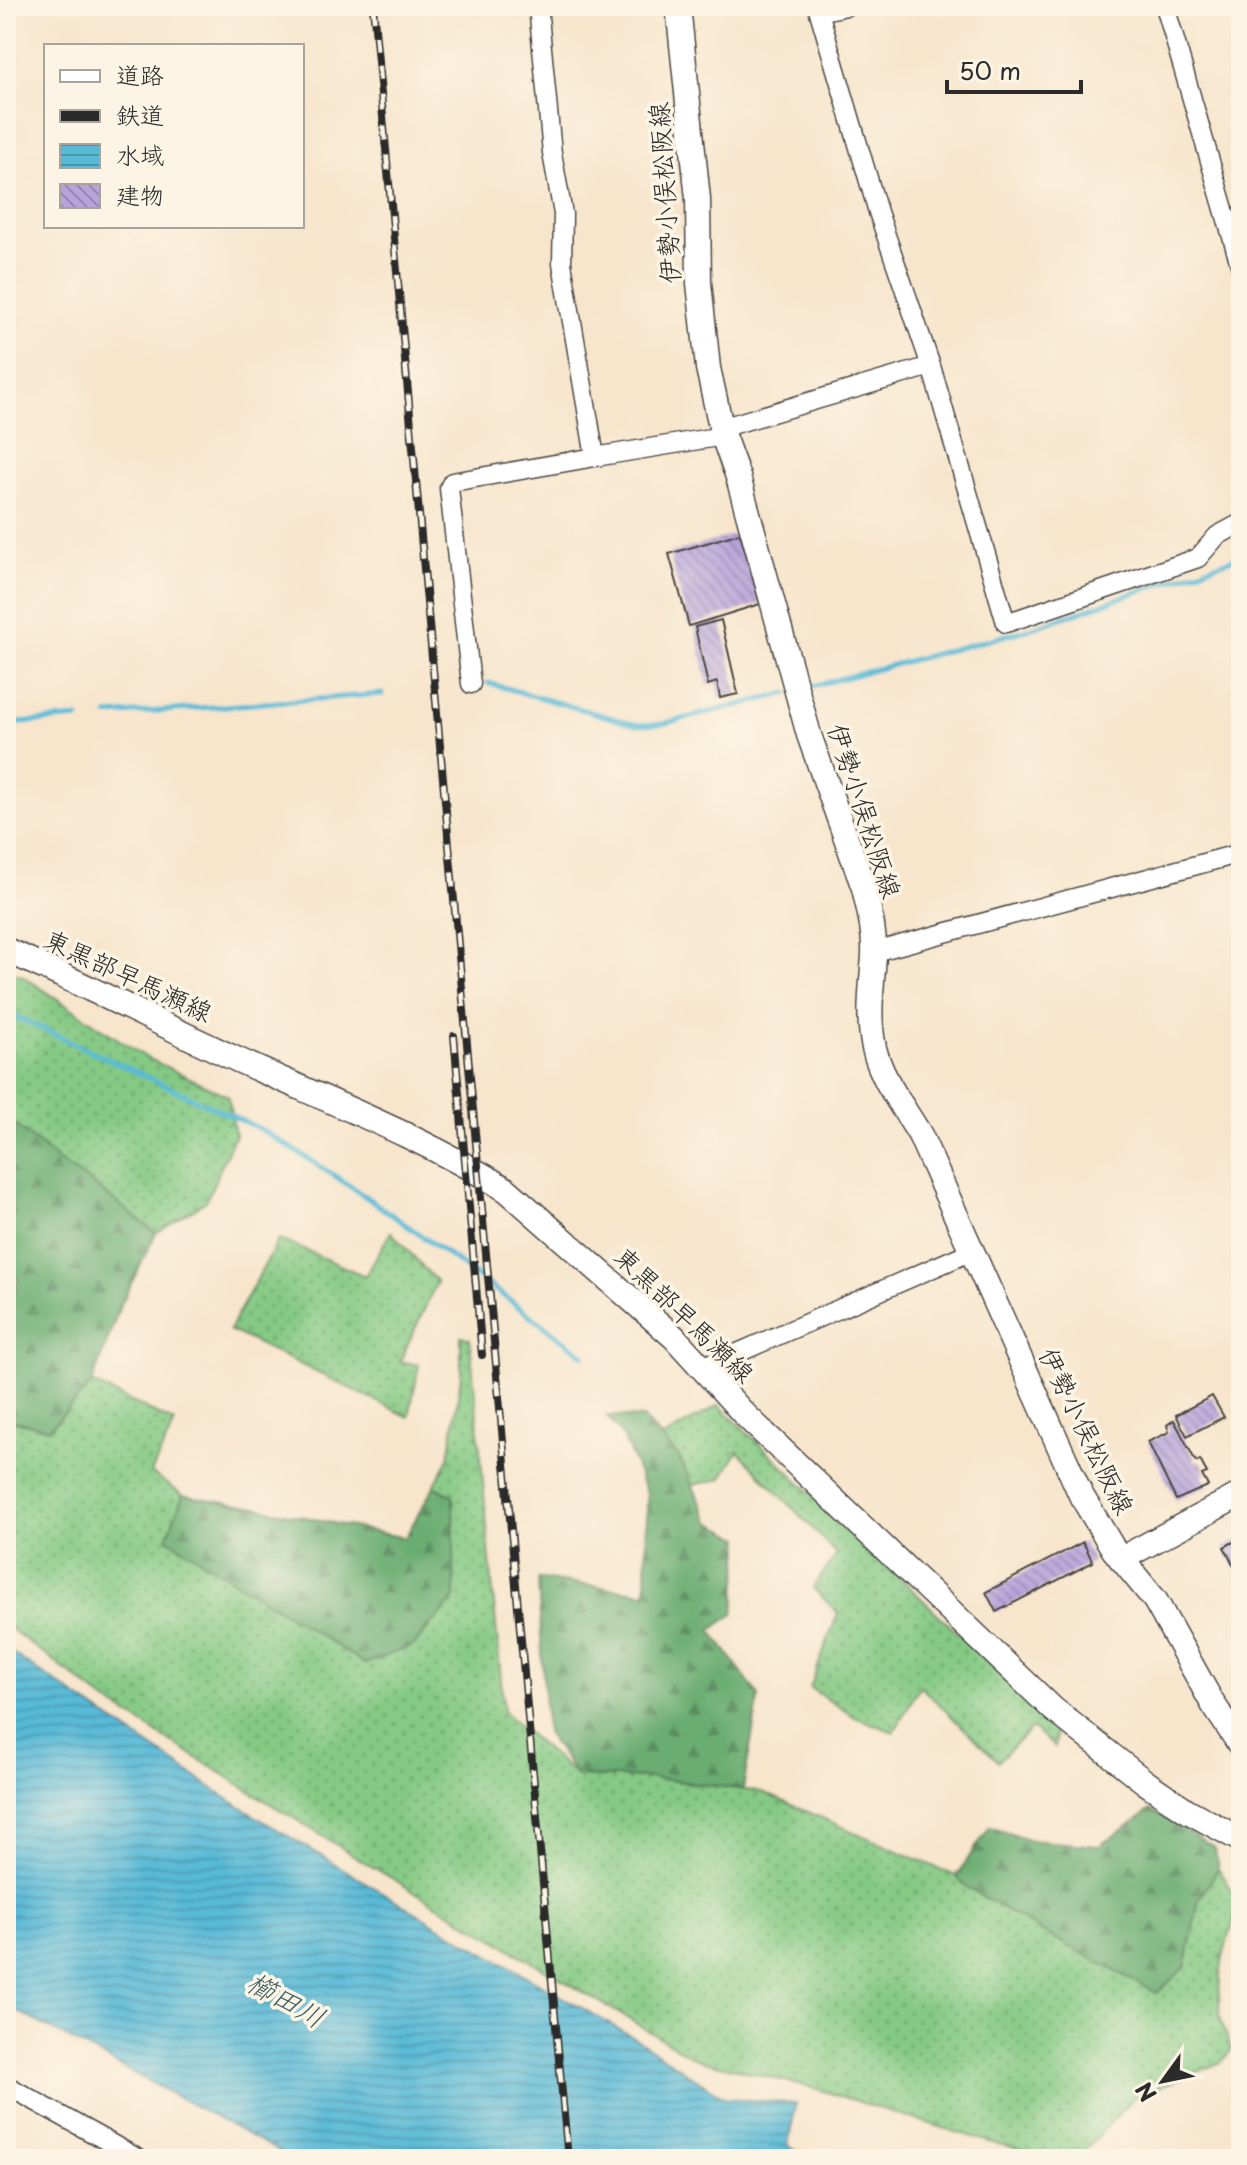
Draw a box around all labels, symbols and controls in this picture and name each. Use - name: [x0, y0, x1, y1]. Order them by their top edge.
- legend: [44, 44, 304, 228]
- scale bar: [947, 44, 1081, 94]
- text: 50 m: [959, 52, 1021, 88]
- text: 道路: [116, 56, 164, 92]
- text: 鉄道: [116, 96, 164, 132]
- street label: 伊勢小俣松阪線: [638, 101, 689, 285]
- text: 水域: [116, 136, 164, 172]
- text: 建物: [116, 176, 164, 212]
- street label: 伊勢小俣松阪線: [819, 718, 912, 903]
- street label: 東黒部早馬瀬線: [38, 919, 219, 1031]
- street label: 東黒部早馬瀬線: [606, 1237, 764, 1391]
- street label: 伊勢小俣松阪線: [1030, 1340, 1145, 1521]
- water label: 櫛田川: [240, 1960, 334, 2038]
- north arrow: [1123, 2041, 1203, 2121]
- text: N: [1126, 2076, 1164, 2109]

